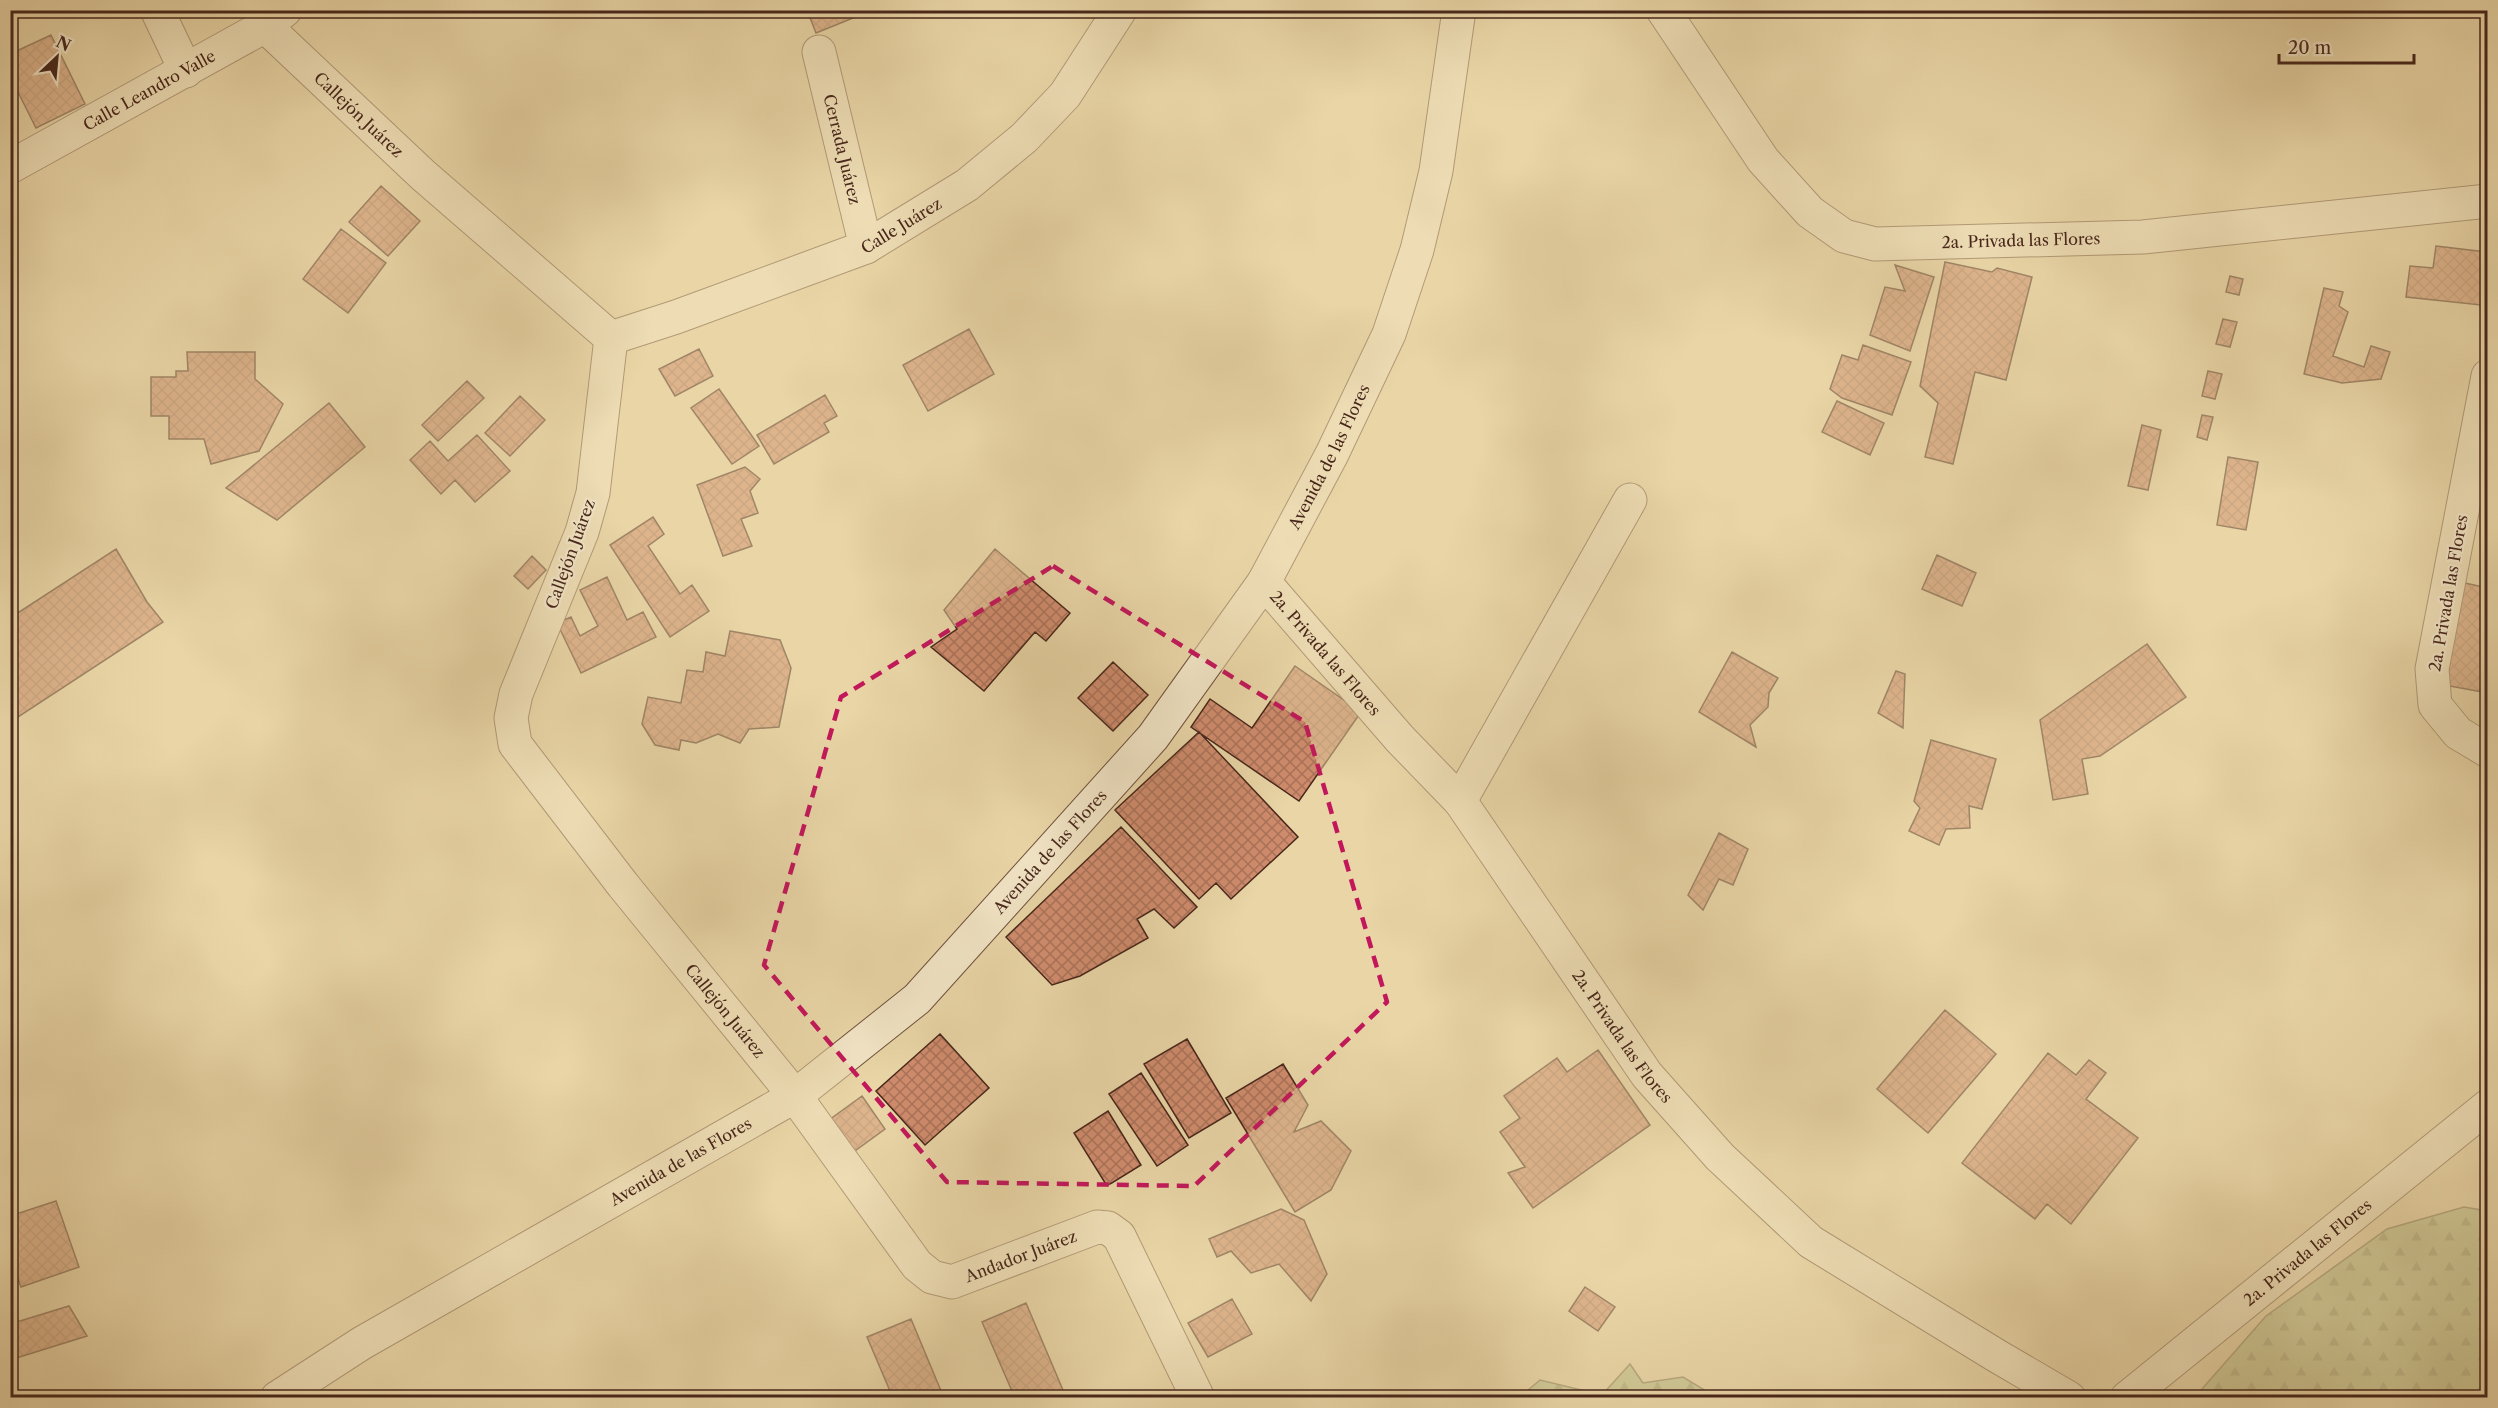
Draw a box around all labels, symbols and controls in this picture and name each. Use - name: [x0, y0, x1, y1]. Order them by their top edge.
- north arrow: [27, 27, 87, 87]
- scale bar: [2279, 27, 2414, 65]
- text: N: [53, 31, 74, 56]
- text: 20 m: [2288, 37, 2332, 59]
- street label: Calle Leandro Valle: [79, 45, 219, 135]
- street label: Callejón Juárez: [310, 68, 408, 161]
- street label: Cerrada Juárez: [819, 92, 865, 207]
- street label: Calle Juárez: [857, 193, 945, 258]
- street label: 2a. Privada las Flores: [1941, 228, 2101, 252]
- street label: Avenida de las Flores: [1283, 381, 1374, 534]
- street label: Callejón Juárez: [541, 496, 599, 612]
- street label: 2a. Privada las Flores: [2424, 513, 2472, 673]
- street label: 2a. Privada las Flores: [1266, 586, 1385, 720]
- street label: Avenida de las Flores: [988, 785, 1111, 918]
- street label: Callejón Juárez: [681, 960, 770, 1062]
- street label: 2a. Privada las Flores: [1568, 966, 1677, 1107]
- street label: Avenida de las Flores: [605, 1113, 755, 1210]
- street label: 2a. Privada las Flores: [2239, 1194, 2375, 1310]
- street label: Andador Juárez: [961, 1226, 1079, 1287]

